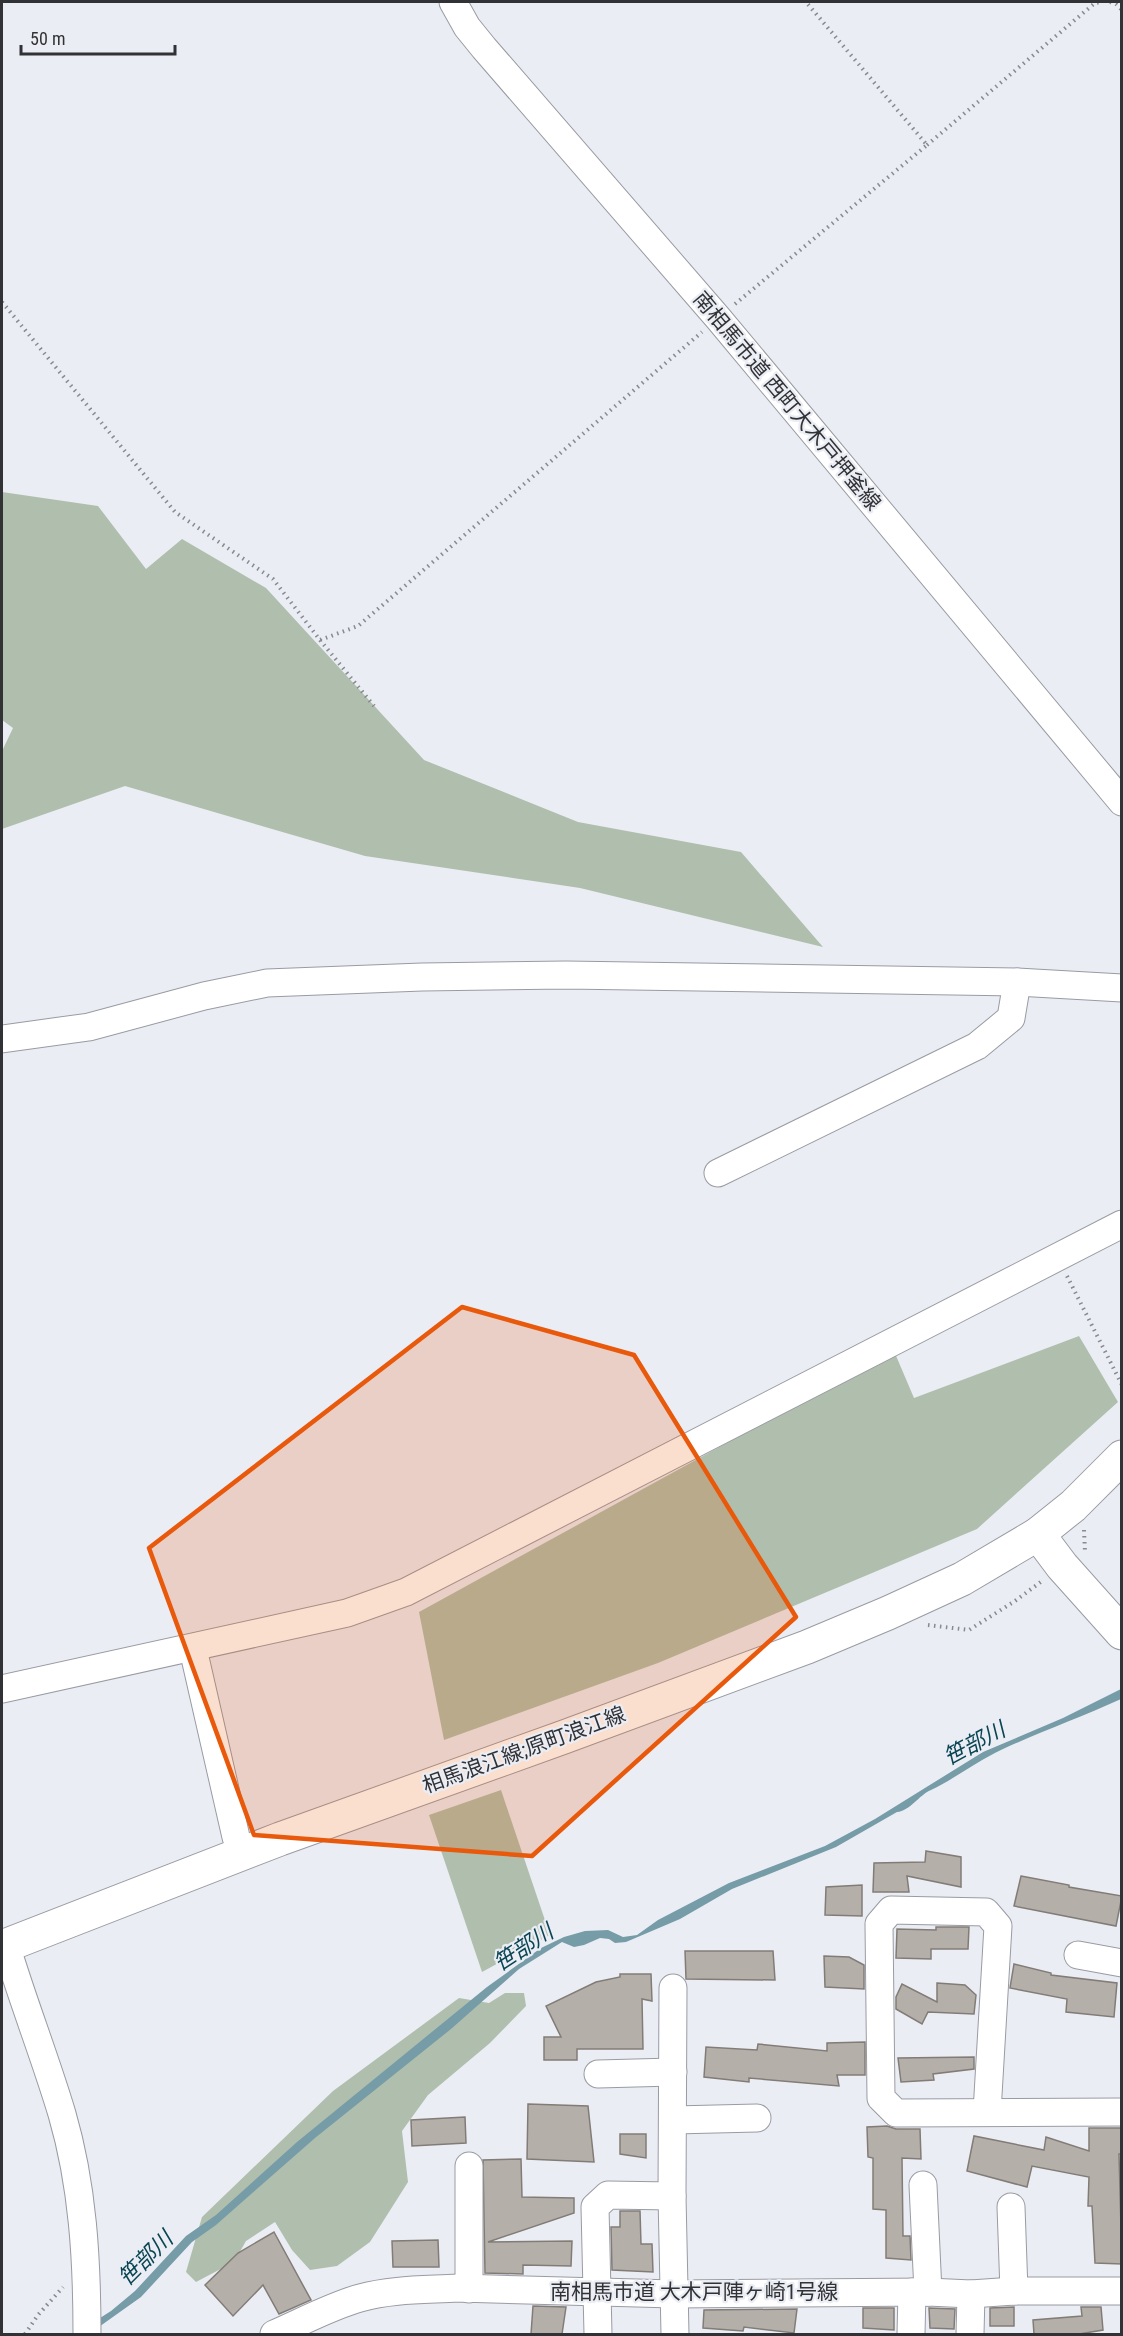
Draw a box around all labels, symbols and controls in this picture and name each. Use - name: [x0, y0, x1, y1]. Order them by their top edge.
- scale bar: [21, 18, 176, 56]
- text: 50 m: [30, 28, 65, 49]
- street label: 南相馬市道 西町大木戸押釜線: [689, 287, 885, 515]
- street label: 相馬浪江線;原町浪江線: [419, 1702, 629, 1798]
- water label: 笹部川: [939, 1716, 1011, 1770]
- water label: 笹部川: [489, 1918, 559, 1976]
- water label: 笹部川: [113, 2225, 179, 2291]
- street label: 南相馬市道 大木戸陣ヶ崎1号線: [550, 2280, 838, 2304]

